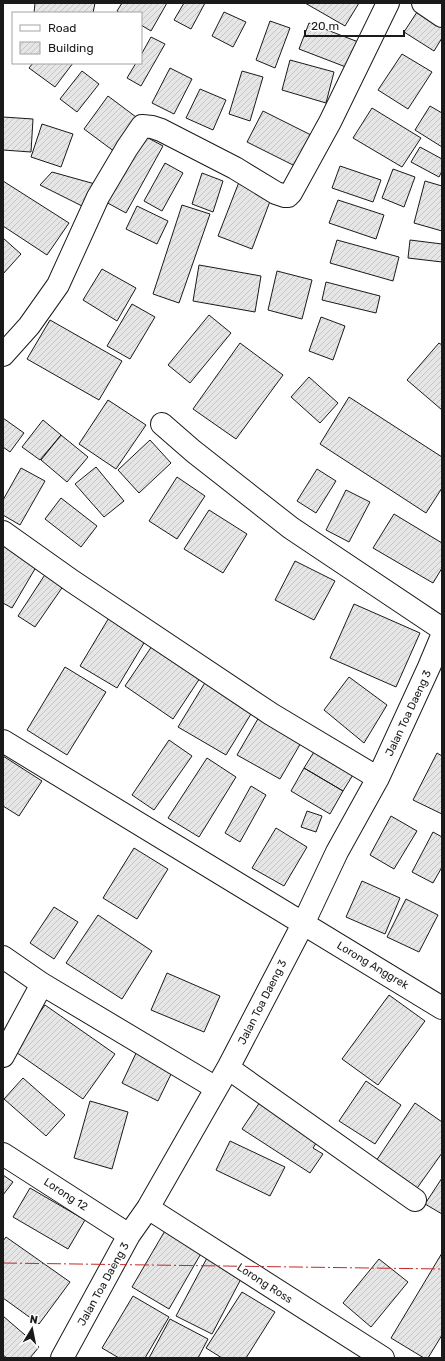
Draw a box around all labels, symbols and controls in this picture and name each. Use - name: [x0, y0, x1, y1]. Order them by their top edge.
- legend: [12, 12, 142, 64]
- scale bar: [305, 12, 404, 38]
- text: 20 m: [311, 19, 339, 33]
- text: Road: [48, 21, 76, 35]
- text: Building: [48, 41, 94, 55]
- street label: Jalan Toa Daeng 3: [383, 668, 434, 758]
- street label: Lorong Anggrek: [334, 939, 411, 992]
- street label: Jalan Toa Daeng 3: [235, 957, 290, 1047]
- street label: Lorong 12: [41, 1175, 90, 1213]
- street label: Jalan Toa Daeng 3: [75, 1240, 132, 1328]
- street label: Lorong Ross: [235, 1261, 295, 1306]
- north arrow: [12, 1309, 52, 1349]
- text: N: [29, 1313, 39, 1327]

